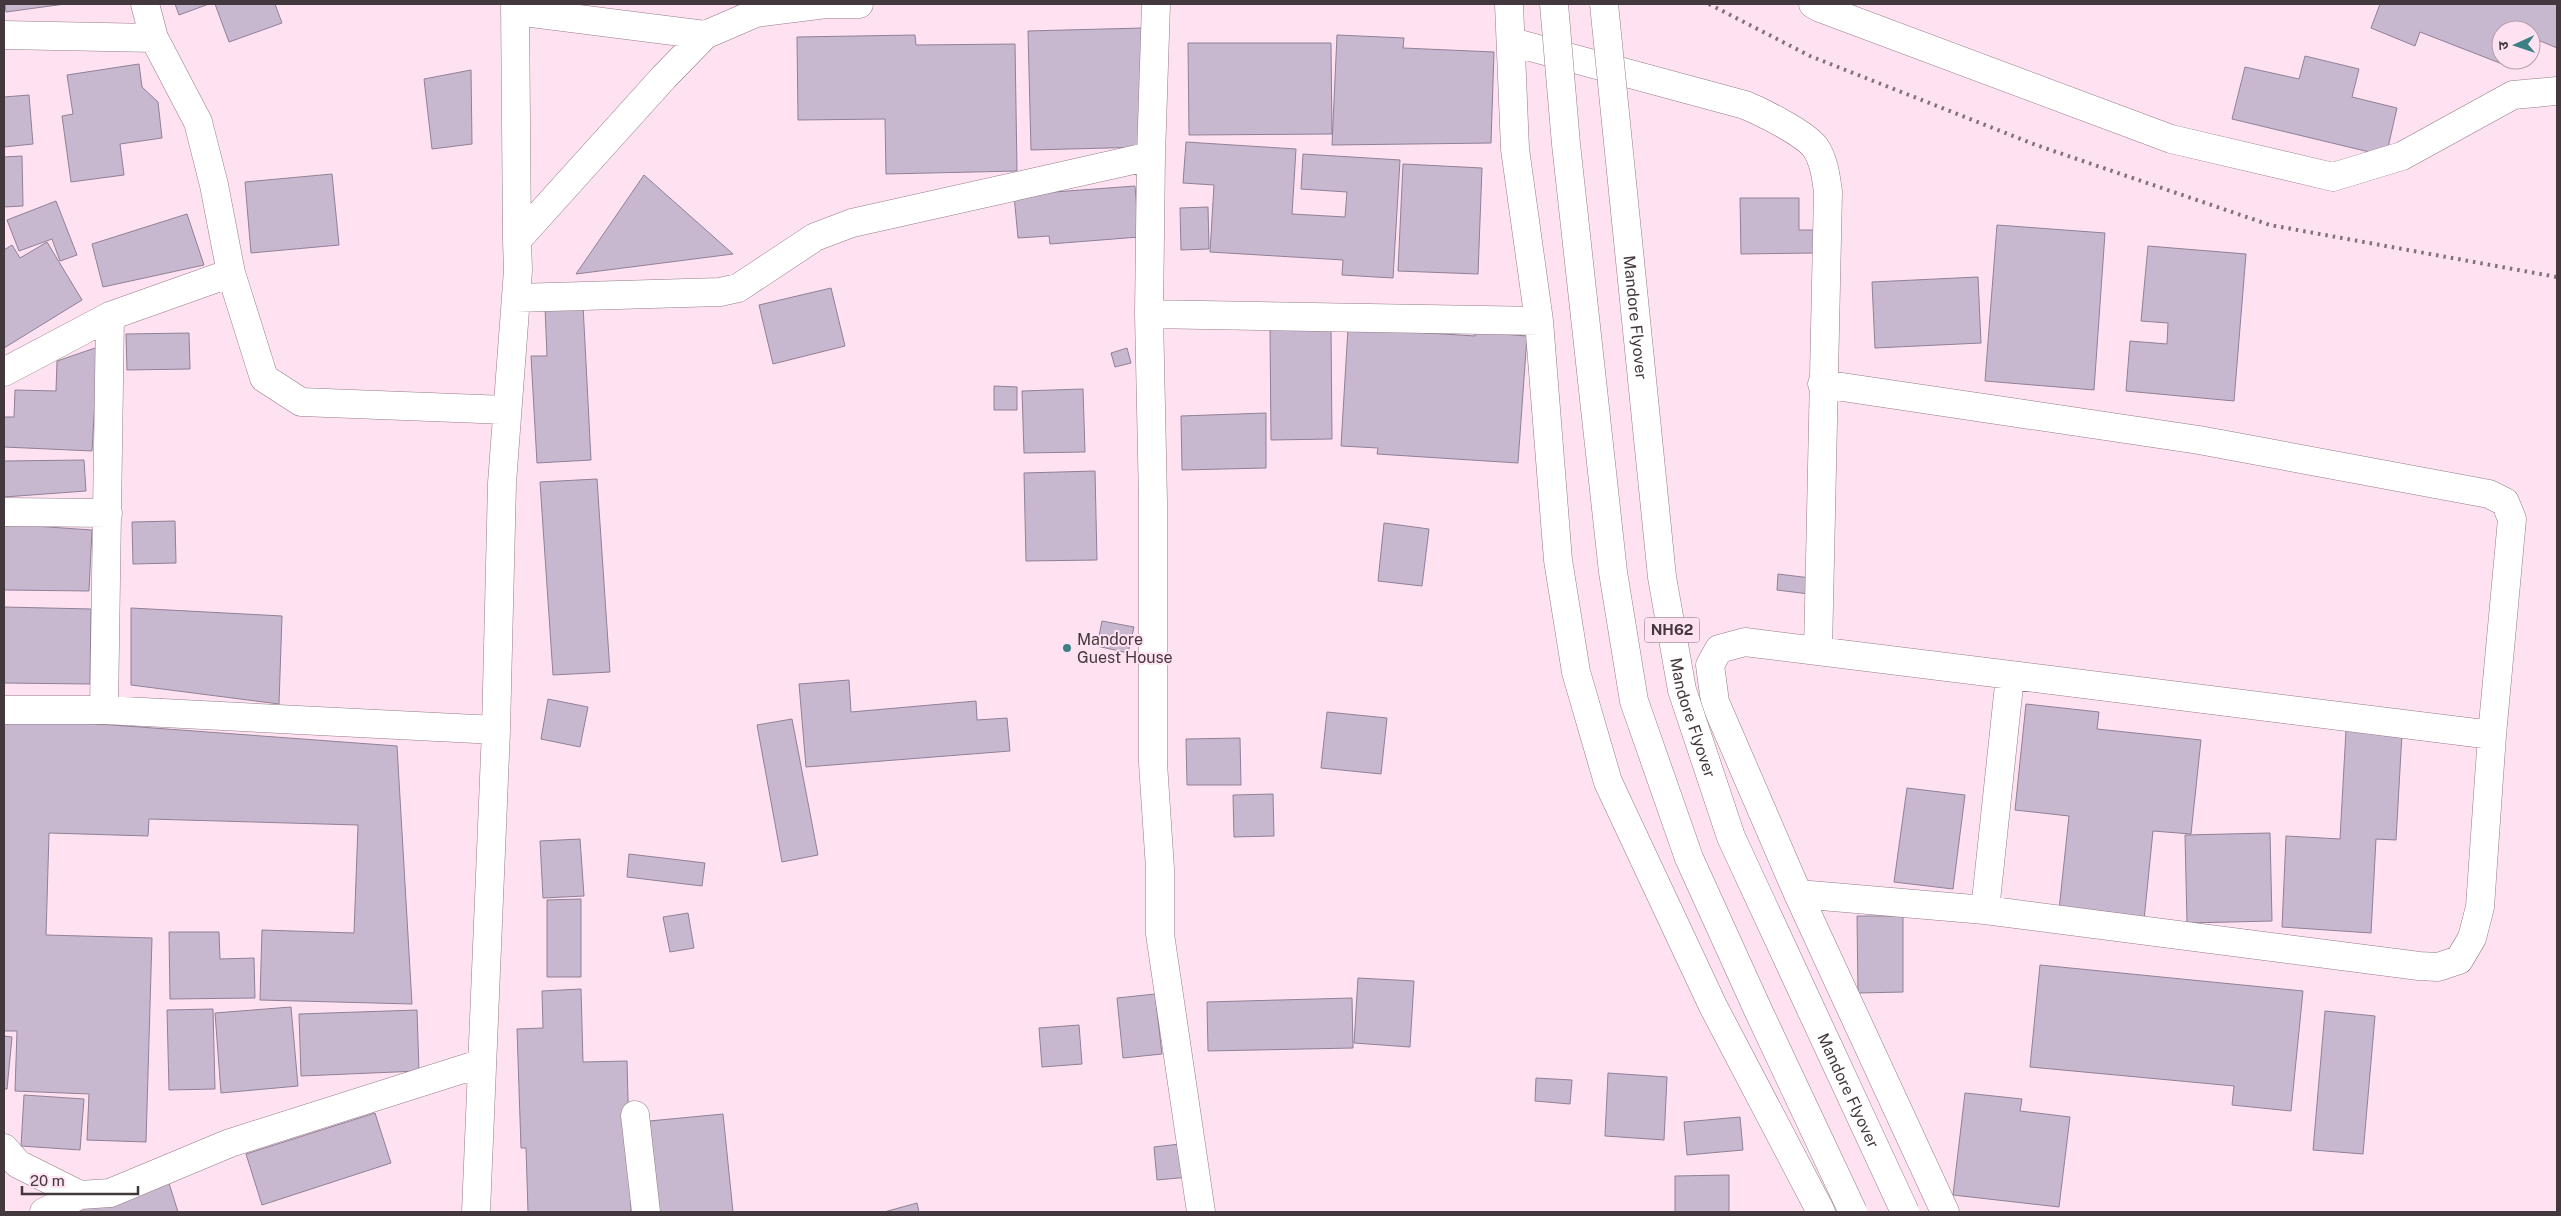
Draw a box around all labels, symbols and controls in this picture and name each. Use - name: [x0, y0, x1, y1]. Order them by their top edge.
- north arrow: [2491, 20, 2541, 70]
- text: उ: [2495, 40, 2511, 50]
- street label: Mandore Flyover: [1620, 255, 1651, 380]
- road number: NH62: [1644, 618, 1700, 642]
- place label: Mandore Guest House: [1077, 630, 1173, 667]
- marker: Mandore Guest House: [1061, 642, 1073, 654]
- street label: Mandore Flyover: [1666, 656, 1719, 780]
- street label: Mandore Flyover: [1813, 1030, 1883, 1151]
- scale bar: [22, 1164, 139, 1196]
- text: 20 m: [30, 1172, 65, 1189]

